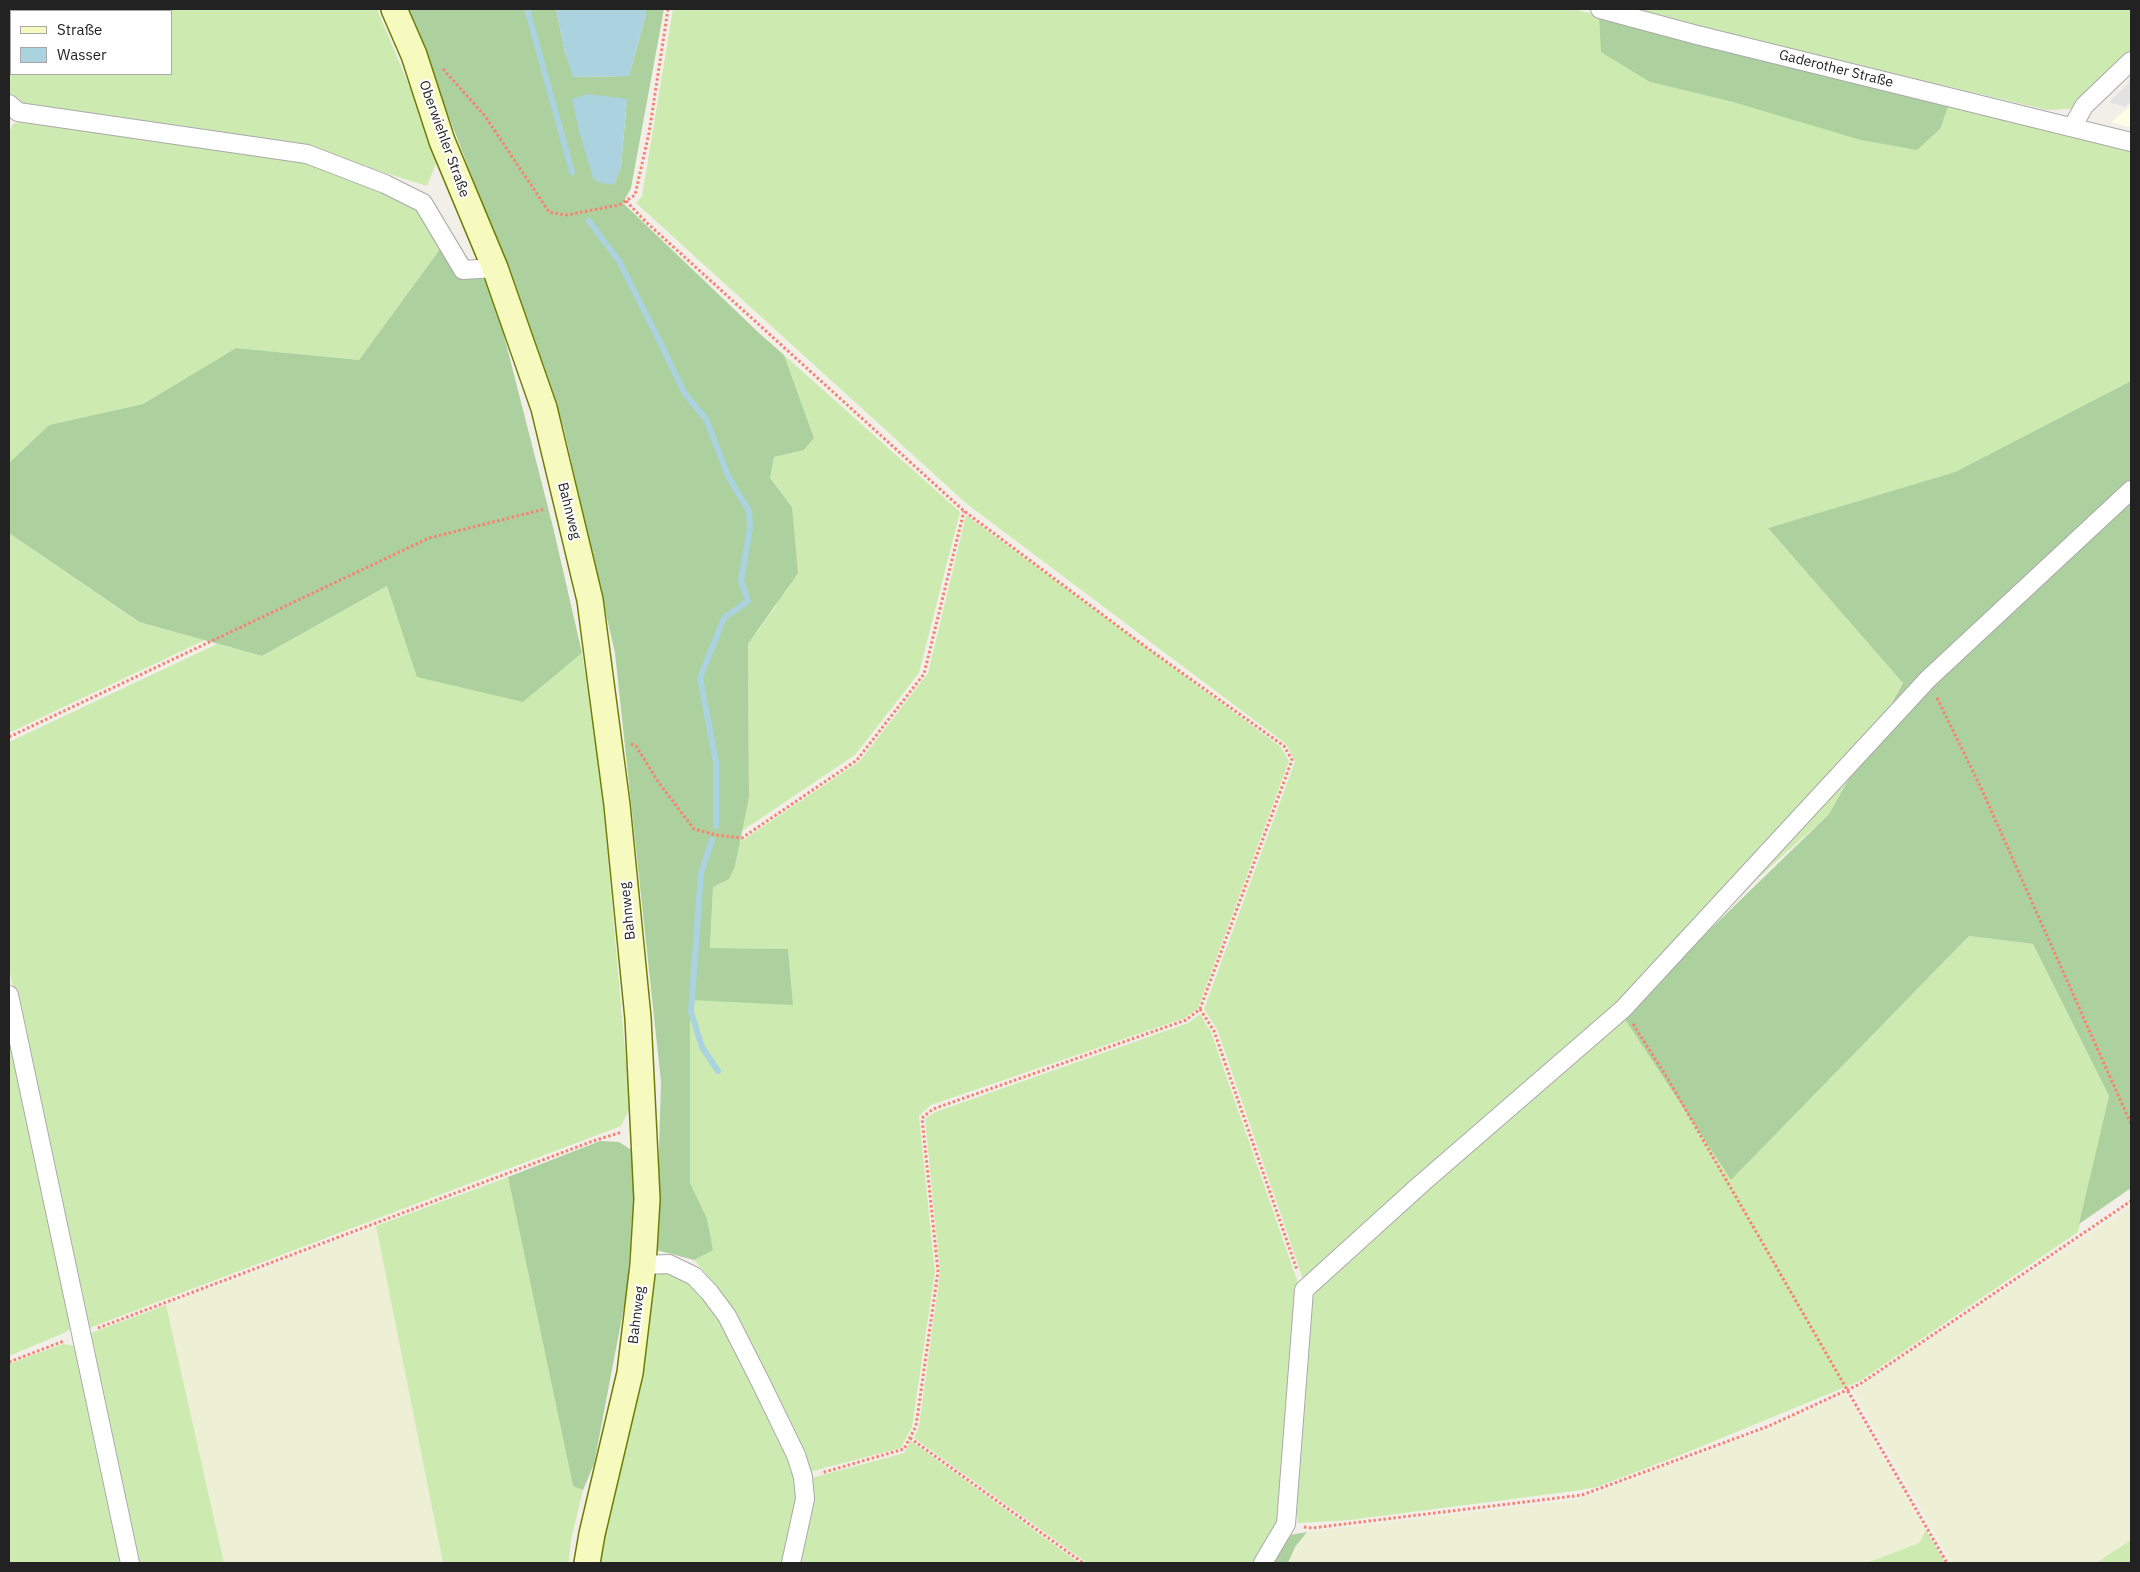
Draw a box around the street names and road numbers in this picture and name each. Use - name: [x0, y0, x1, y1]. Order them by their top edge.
- street label: Gaderother Straße: [1777, 47, 1895, 91]
- street label: Oberwiehler Straße: [415, 78, 473, 200]
- street label: Bahnweg: [554, 481, 584, 541]
- street label: Bahnweg: [617, 881, 639, 941]
- street label: Bahnweg: [625, 1285, 649, 1345]

